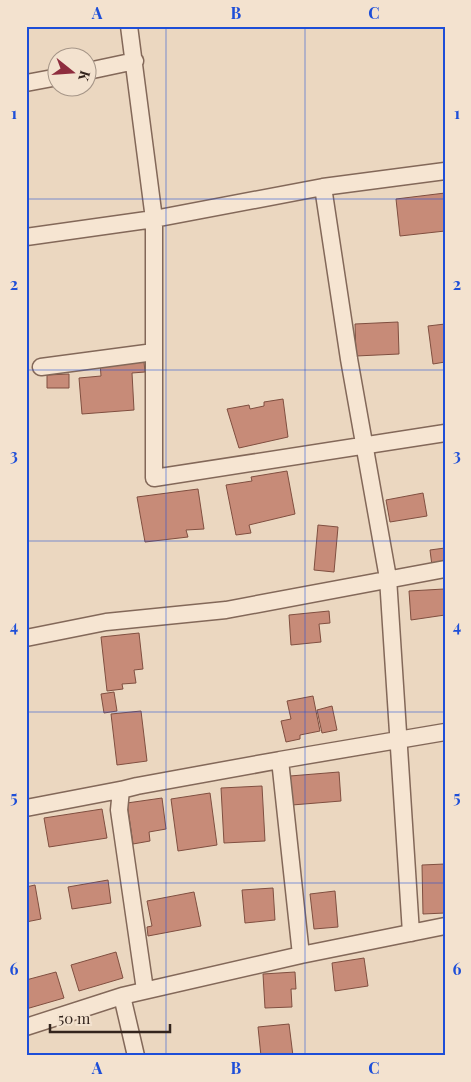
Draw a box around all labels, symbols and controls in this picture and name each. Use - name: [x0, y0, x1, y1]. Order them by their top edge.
- text: A: [91, 2, 103, 23]
- text: B: [231, 2, 242, 23]
- text: C: [368, 2, 380, 23]
- north arrow: [48, 48, 98, 98]
- text: K: [74, 68, 95, 84]
- text: 1: [11, 102, 17, 123]
- text: 1: [454, 102, 460, 123]
- text: 2: [10, 273, 18, 294]
- text: 2: [453, 273, 461, 294]
- text: 3: [10, 444, 18, 465]
- text: 3: [453, 444, 461, 465]
- text: 4: [10, 615, 18, 636]
- text: 4: [453, 615, 461, 636]
- text: 5: [10, 786, 18, 807]
- text: 5: [453, 786, 461, 807]
- text: 6: [10, 958, 19, 979]
- text: 6: [453, 958, 462, 979]
- scale bar: [50, 1002, 170, 1034]
- text: 50 m: [58, 1008, 91, 1028]
- text: A: [91, 1057, 103, 1078]
- text: B: [231, 1057, 242, 1078]
- text: C: [368, 1057, 380, 1078]

